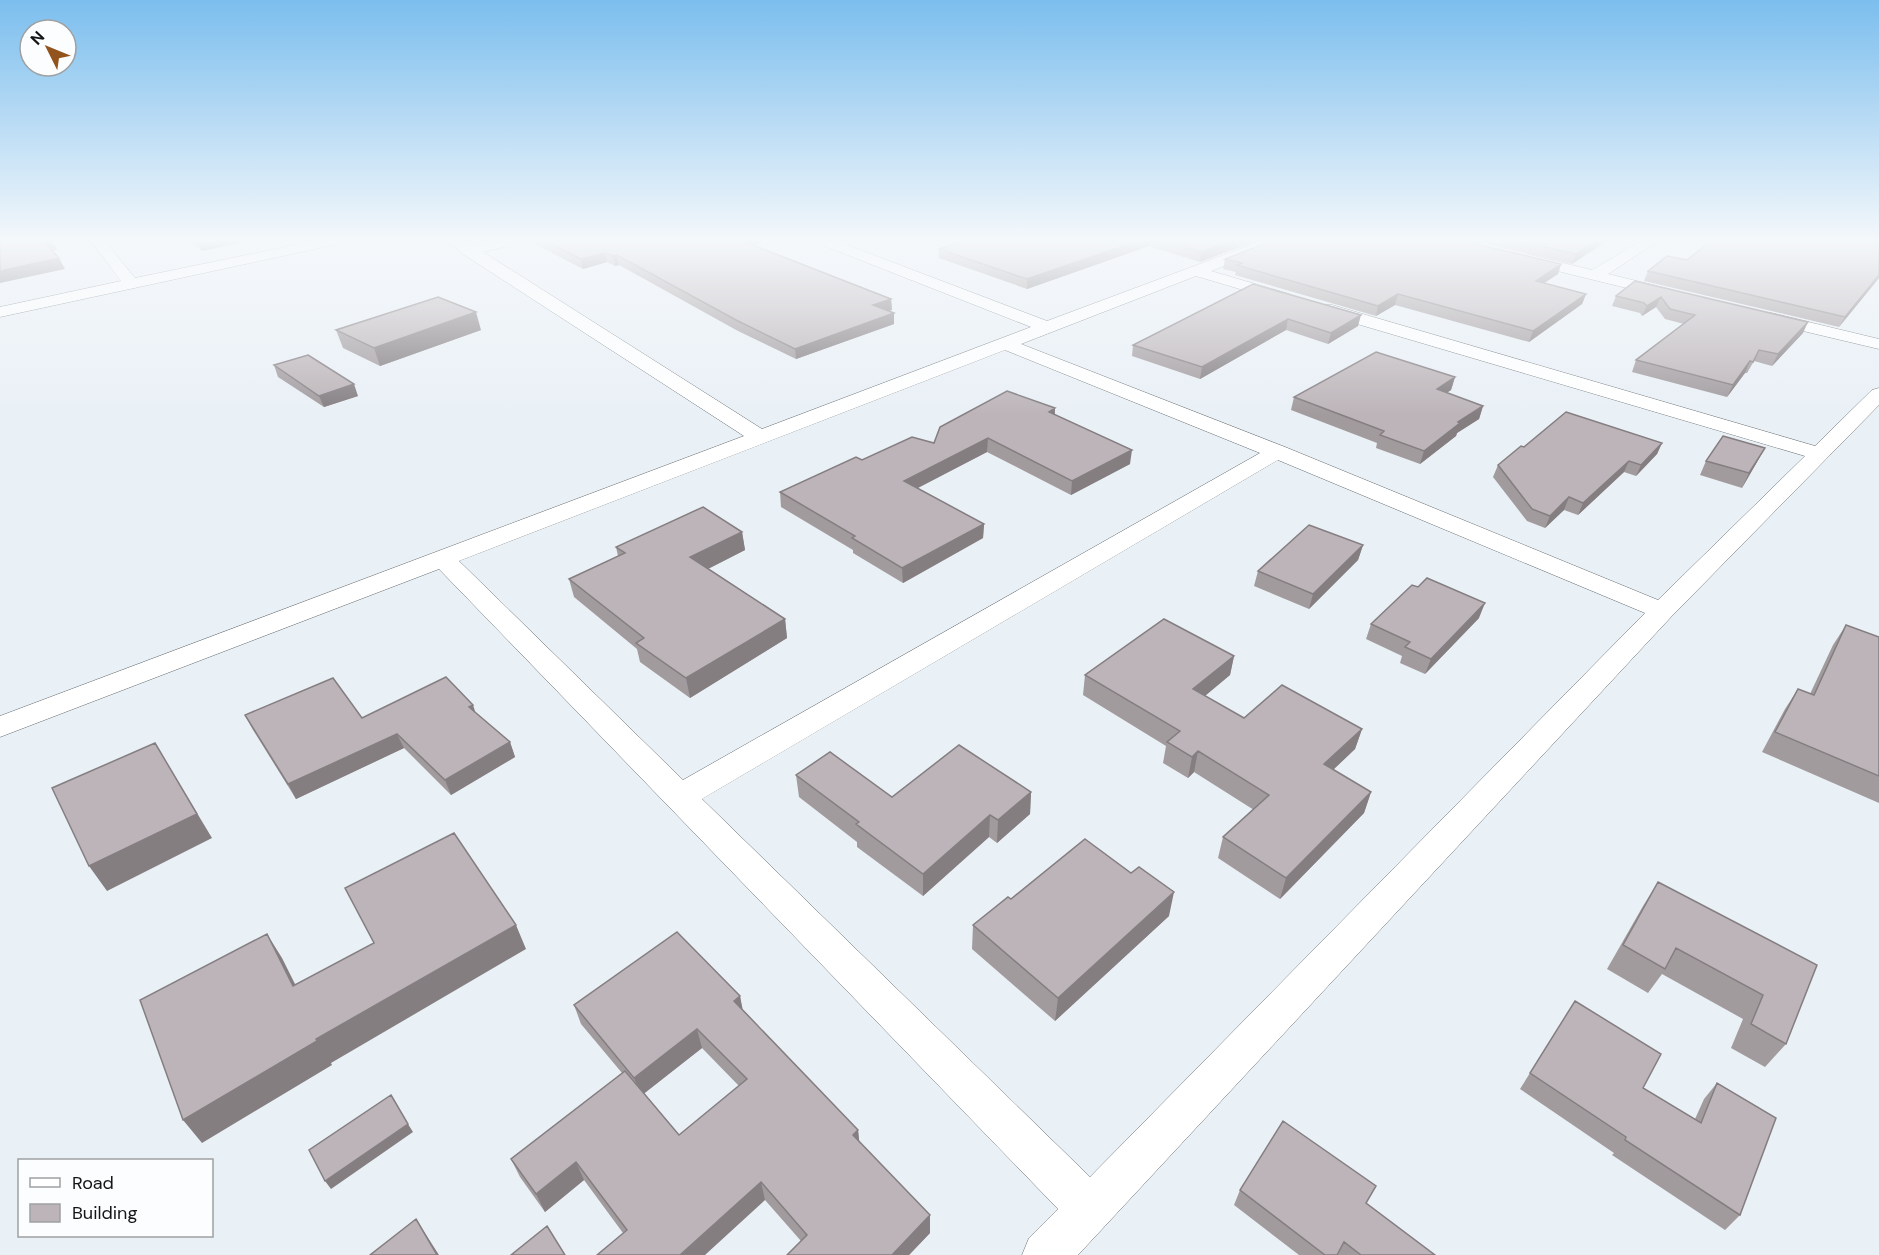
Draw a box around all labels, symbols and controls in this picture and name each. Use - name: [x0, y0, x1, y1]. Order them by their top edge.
- north arrow: [18, 18, 78, 78]
- text: N: [26, 27, 49, 50]
- legend: [18, 1159, 213, 1237]
- text: Road: [72, 1171, 114, 1195]
- text: Building: [72, 1201, 137, 1225]

